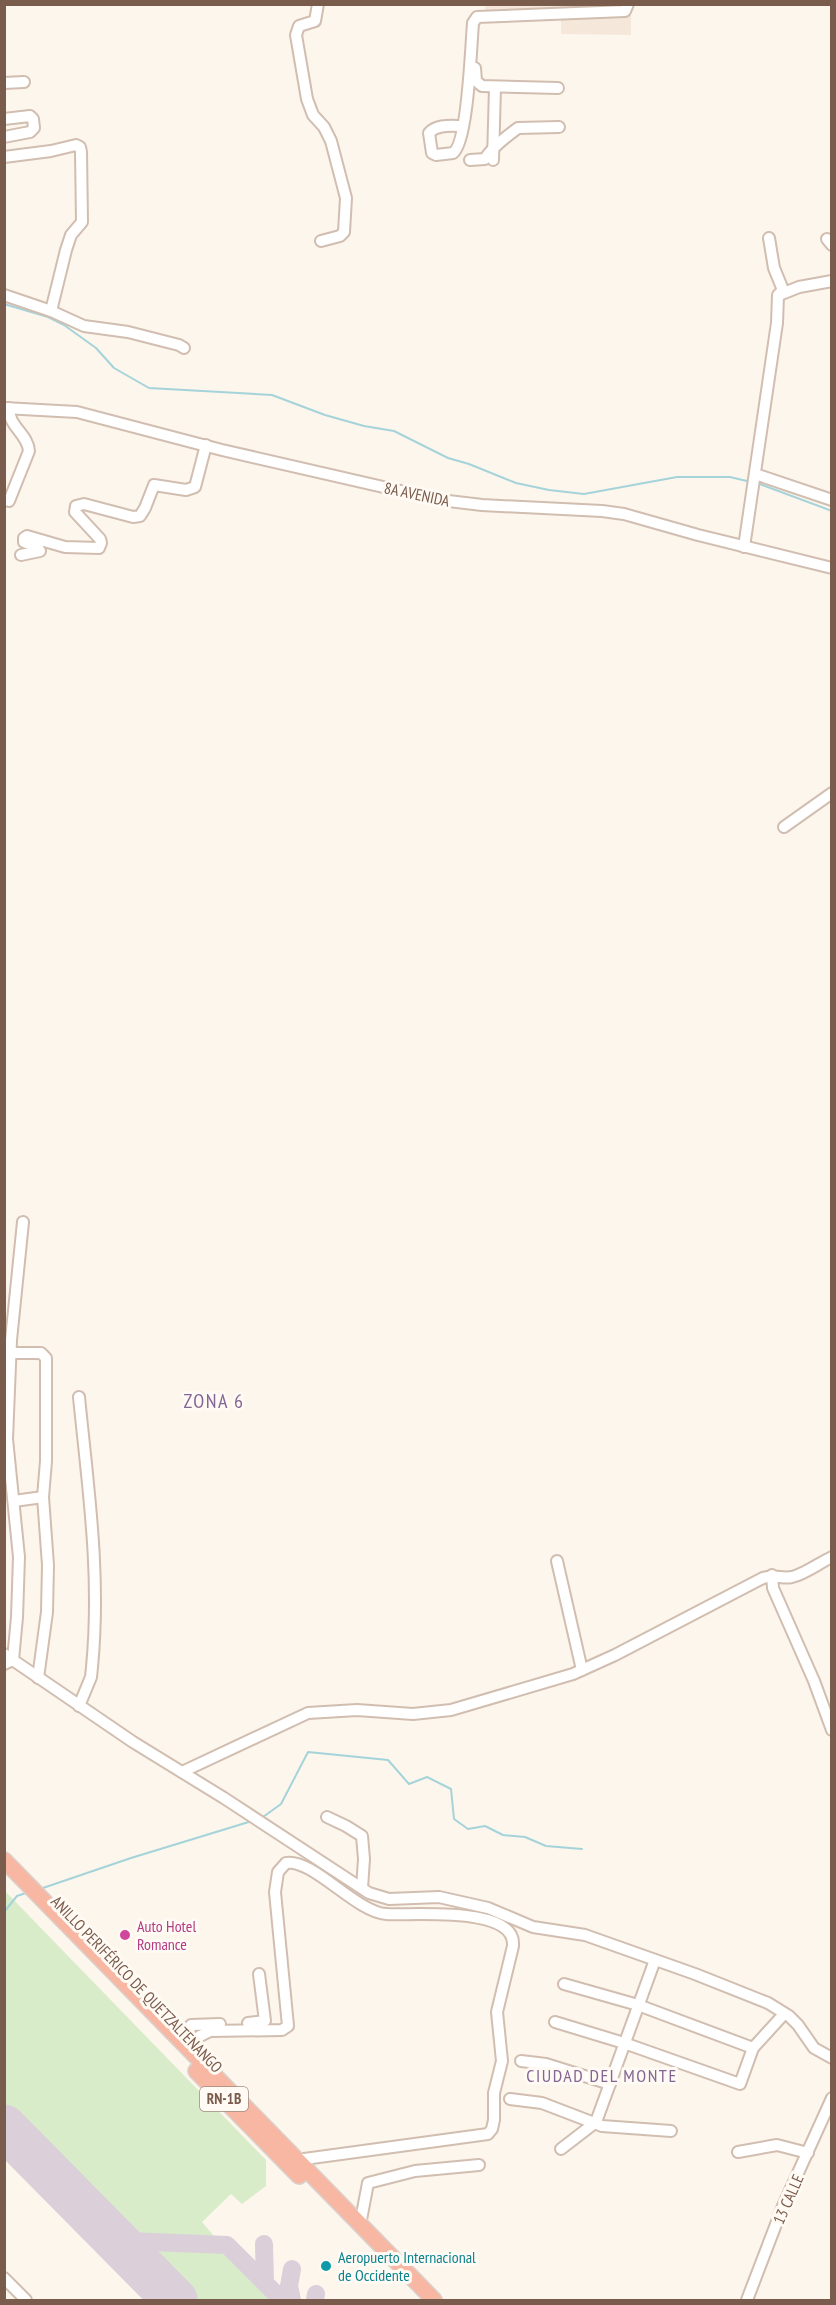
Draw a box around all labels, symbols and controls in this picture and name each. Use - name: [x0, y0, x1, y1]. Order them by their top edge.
- street label: 8A AVENIDA: [382, 477, 452, 511]
- district label: ZONA 6: [183, 1388, 245, 1414]
- street label: ANILLO PERIFÉRICO DE QUETZALTENANGO: [47, 1891, 227, 2077]
- place label: Auto Hotel Romance: [137, 1916, 196, 1954]
- marker: Auto Hotel Romance: [118, 1928, 132, 1942]
- district label: CIUDAD DEL MONTE: [526, 2064, 678, 2087]
- road number: RN-1B: [200, 2087, 248, 2111]
- street label: 13 CALLE: [768, 2171, 808, 2227]
- place label: Aeropuerto Internacional de Occidente: [338, 2247, 476, 2285]
- marker: Aeropuerto Internacional de Occidente: [319, 2259, 333, 2273]

